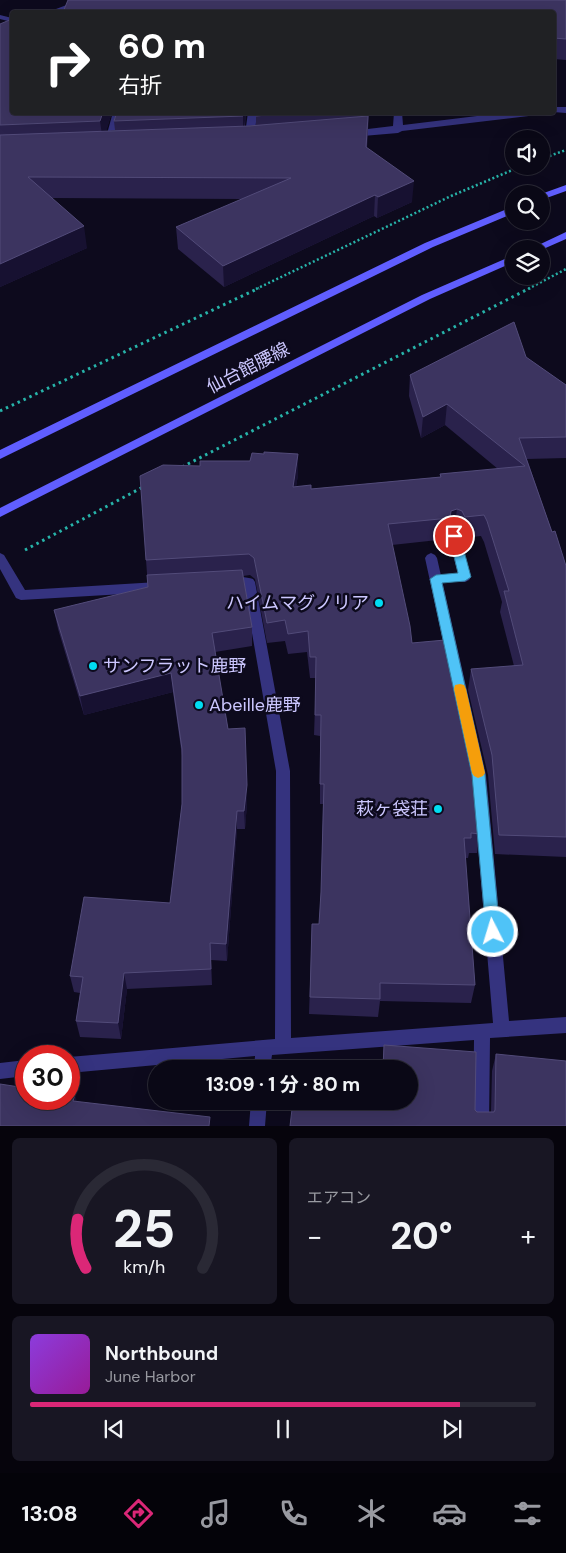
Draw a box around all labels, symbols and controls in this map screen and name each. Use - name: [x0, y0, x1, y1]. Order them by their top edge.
- text: 60 m: [118, 23, 206, 69]
- icon: right: [35, 30, 100, 95]
- text: 右折: [118, 71, 162, 100]
- map controls: [505, 130, 550, 285]
- button: sound: [505, 130, 550, 175]
- button: search: [505, 185, 550, 230]
- button: layers: [505, 240, 550, 285]
- street label: 仙台館腰線: [202, 337, 294, 399]
- pin: [433, 515, 475, 557]
- icon: arrive: [440, 522, 468, 550]
- place label: ハイムマグノリア: [226, 591, 369, 615]
- marker: ハイムマグノリア: [373, 597, 385, 609]
- place label: サンフラット鹿野: [103, 654, 246, 678]
- marker: サンフラット鹿野: [87, 660, 99, 672]
- place label: Abeille鹿野: [209, 693, 301, 717]
- marker: Abeille鹿野: [193, 699, 205, 711]
- place label: 萩ヶ袋荘: [356, 797, 428, 821]
- marker: 萩ヶ袋荘: [432, 803, 444, 815]
- position arrow: [466, 905, 518, 957]
- speed limit sign: 30: [15, 1045, 80, 1110]
- text: 13:09 · 1 分 · 80 m: [206, 1072, 360, 1097]
- text: エアコン: [307, 1187, 371, 1208]
- text: 25: [113, 1195, 176, 1263]
- text: 20°: [390, 1211, 453, 1261]
- text: −: [307, 1218, 322, 1255]
- text: +: [521, 1218, 536, 1255]
- text: km/h: [123, 1255, 166, 1279]
- text: Northbound: [105, 1341, 218, 1366]
- text: June Harbor: [105, 1366, 196, 1387]
- icon: previous: [100, 1415, 128, 1443]
- icon: pause: [269, 1415, 297, 1443]
- icon: next: [438, 1415, 466, 1443]
- icon: directions: [121, 1496, 156, 1531]
- icon: music: [198, 1496, 233, 1531]
- icon: phone: [276, 1496, 311, 1531]
- icon: climate: [354, 1496, 389, 1531]
- icon: car: [432, 1496, 467, 1531]
- icon: filters: [510, 1496, 545, 1531]
- text: 13:08: [21, 1499, 78, 1528]

